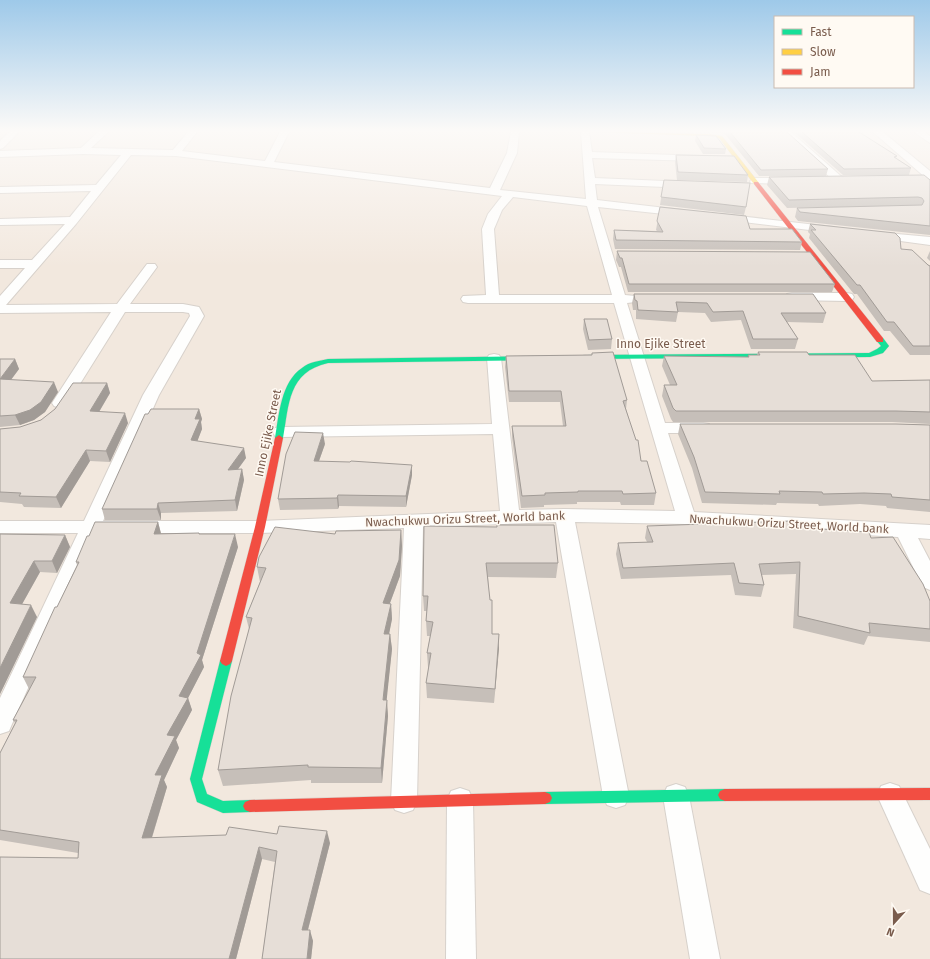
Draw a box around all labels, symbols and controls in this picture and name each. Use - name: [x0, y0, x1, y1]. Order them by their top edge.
- legend: [774, 16, 914, 88]
- text: Fast: [810, 25, 832, 39]
- text: Slow: [810, 45, 836, 59]
- text: Jam: [810, 65, 830, 79]
- street label: Inno Ejike Street: [616, 337, 706, 351]
- street label: Inno Ejike Street: [252, 387, 284, 478]
- street label: Nwachukwu Orizu Street, World bank: [365, 508, 566, 529]
- street label: Nwachukwu Orizu Street, World bank: [689, 512, 890, 536]
- north arrow: [874, 903, 914, 943]
- text: N: [885, 924, 896, 939]

